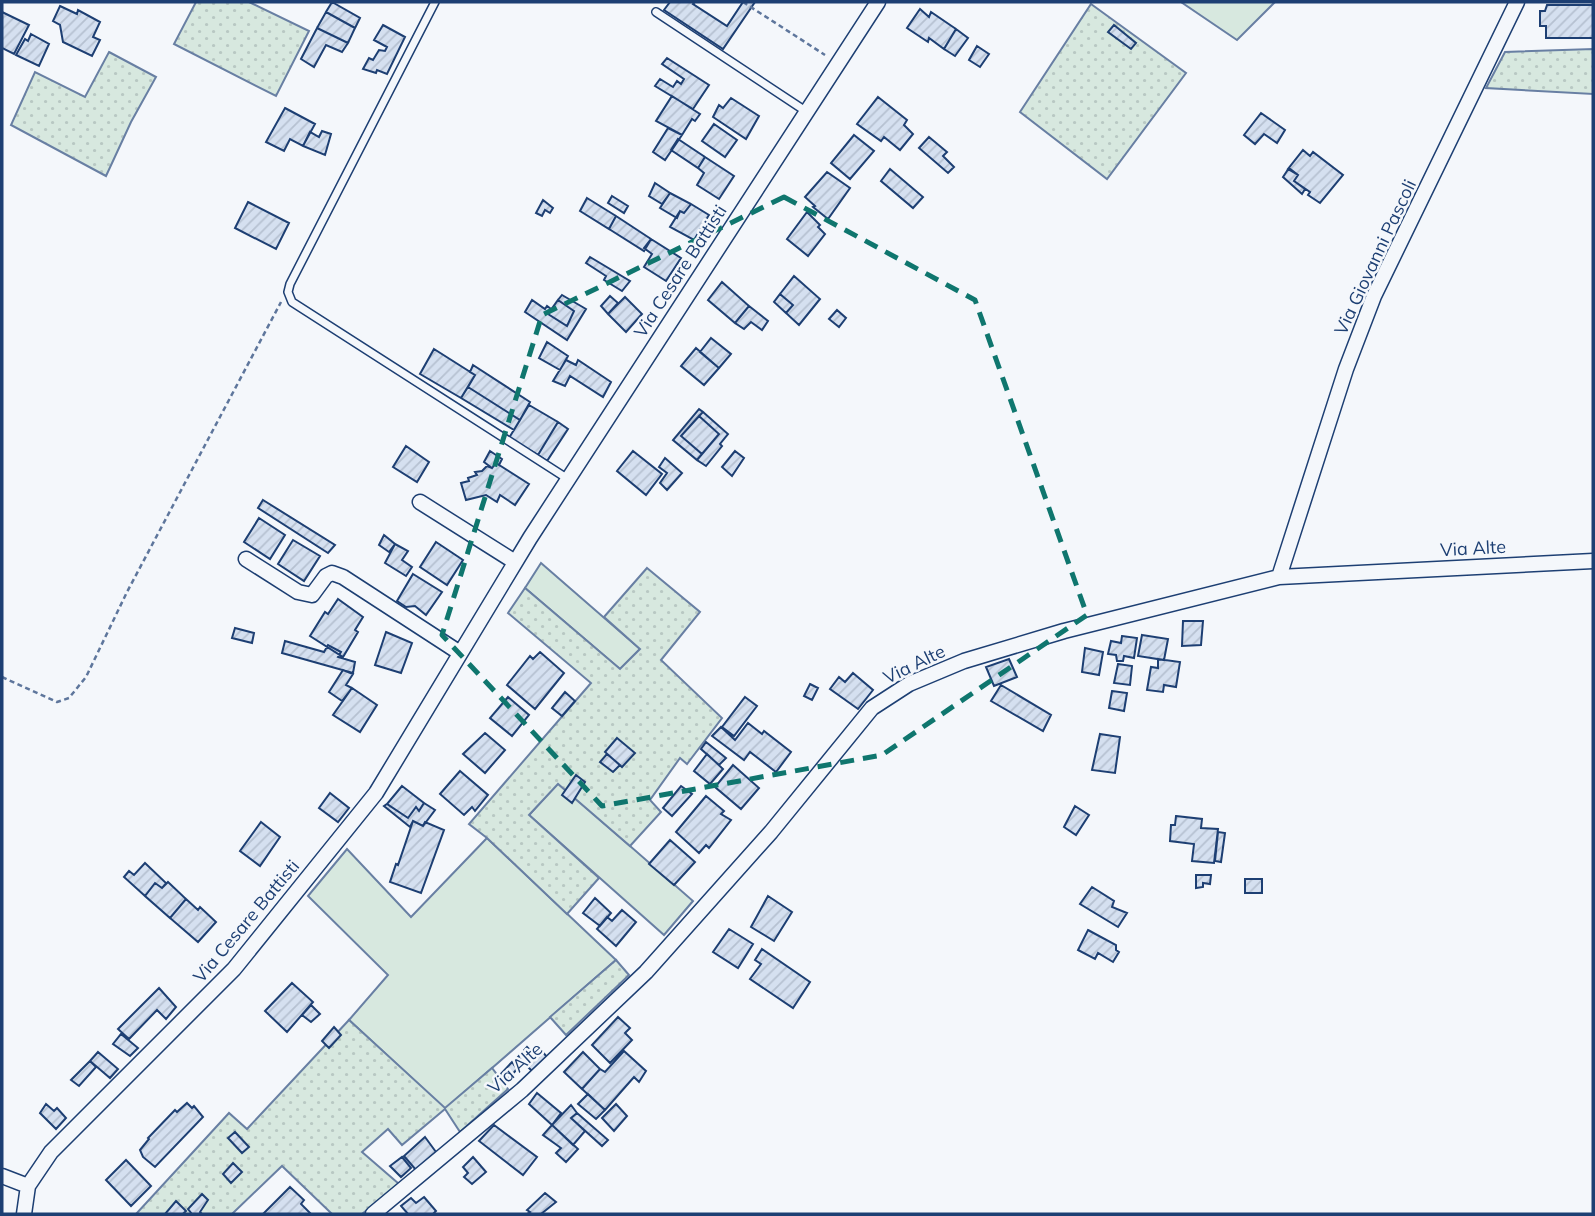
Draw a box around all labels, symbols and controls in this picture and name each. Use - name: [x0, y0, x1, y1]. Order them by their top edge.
- street label: Via Giovanni Pascoli: [1329, 176, 1421, 338]
- street label: Via Cesare Battisti: [629, 200, 731, 342]
- street label: Via Alte: [1440, 535, 1506, 561]
- street label: Via Alte: [879, 639, 949, 689]
- street label: Via Cesare Battisti: [188, 855, 304, 987]
- street label: Via Alte: [483, 1037, 547, 1099]

